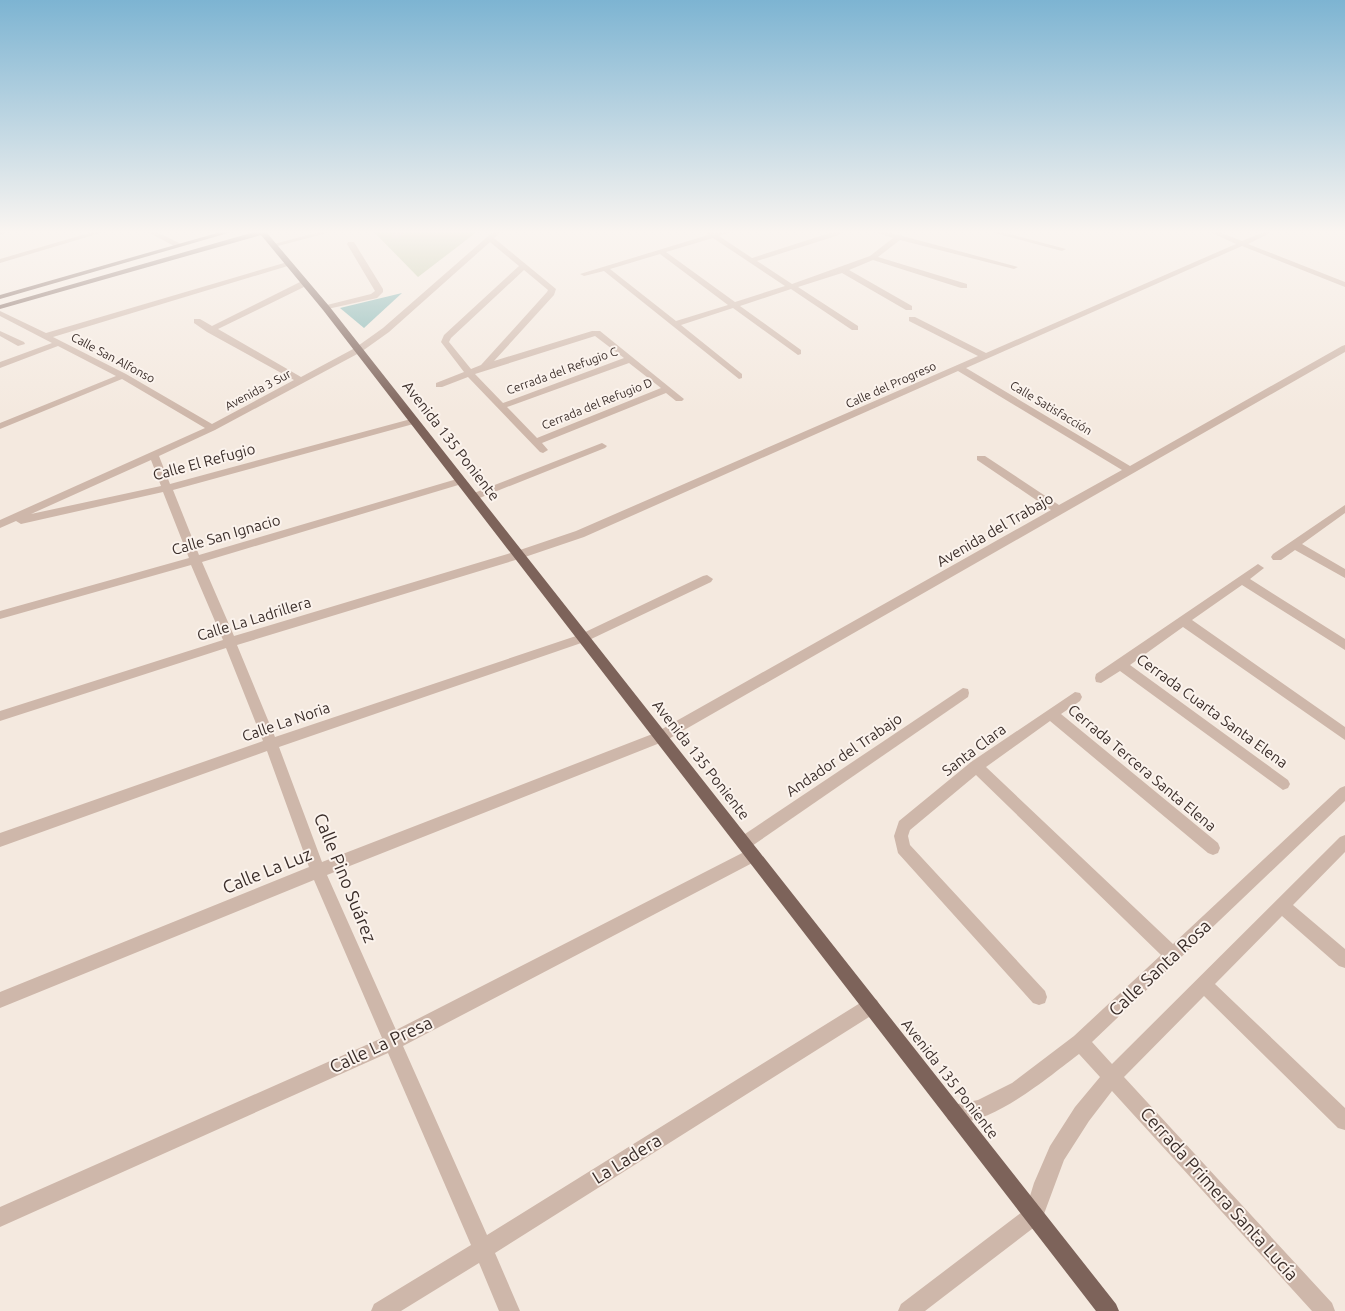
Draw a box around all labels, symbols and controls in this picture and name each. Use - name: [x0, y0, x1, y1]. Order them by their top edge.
- street label: Calle San Alfonso: [69, 330, 157, 385]
- street label: Cerrada del Refugio C: [505, 344, 620, 397]
- street label: Calle del Progreso: [843, 359, 938, 410]
- street label: Avenida 3 Sur: [222, 366, 293, 412]
- street label: Cerrada del Refugio D: [540, 375, 654, 432]
- street label: Avenida 135 Poniente: [399, 378, 503, 504]
- street label: Calle Satisfacción: [1008, 378, 1095, 437]
- street label: Calle El Refugio: [151, 440, 257, 483]
- street label: Avenida del Trabajo: [933, 489, 1056, 570]
- street label: Calle San Ignacio: [170, 511, 282, 558]
- street label: Calle La Ladrillera: [195, 593, 313, 644]
- street label: Cerrada Cuarta Santa Elena: [1133, 650, 1291, 771]
- street label: Avenida 135 Poniente: [649, 697, 753, 823]
- street label: Calle La Noria: [240, 699, 332, 745]
- street label: Cerrada Tercera Santa Elena: [1065, 701, 1220, 835]
- street label: Andador del Trabajo: [783, 710, 905, 800]
- street label: Santa Clara: [938, 720, 1009, 779]
- street label: Calle Pino Suárez: [311, 810, 381, 945]
- street label: Calle La Luz: [219, 843, 314, 897]
- street label: Calle Santa Rosa: [1104, 915, 1214, 1020]
- street label: Calle La Presa: [326, 1012, 435, 1077]
- street label: Avenida 135 Poniente: [898, 1016, 1002, 1142]
- street label: Cerrada Primera Santa Lucía: [1137, 1103, 1303, 1284]
- street label: La Ladera: [588, 1129, 665, 1187]

